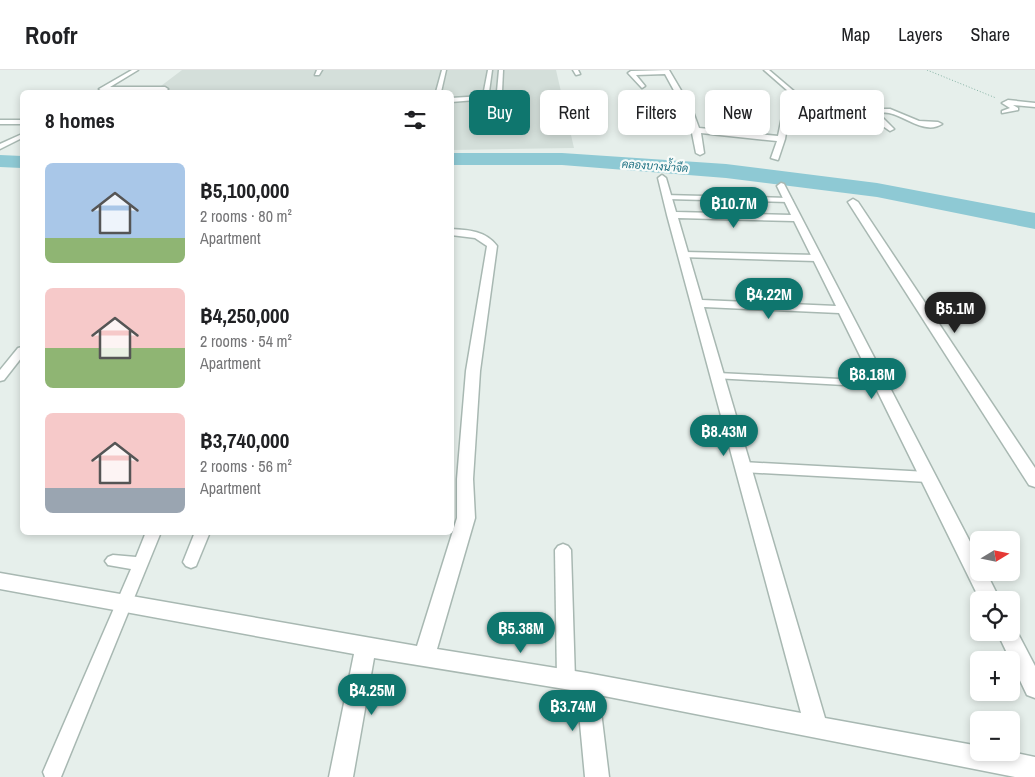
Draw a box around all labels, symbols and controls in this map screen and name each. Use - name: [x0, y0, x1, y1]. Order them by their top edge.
- text: Roofr: [25, 19, 77, 51]
- text: Map: [842, 22, 870, 47]
- text: Layers: [898, 22, 943, 47]
- text: Share: [971, 22, 1010, 47]
- chip: Buy: [469, 90, 530, 135]
- chip: Rent: [540, 90, 608, 135]
- chip: Filters: [618, 90, 695, 135]
- chip: New: [705, 90, 770, 135]
- chip: Apartment: [780, 90, 884, 135]
- text: 8 homes: [45, 106, 115, 135]
- icon: filters: [401, 106, 429, 134]
- water label: คลองบางน้ำจืด: [621, 153, 689, 175]
- text: ฿5,100,000: [200, 176, 289, 205]
- icon: home: [85, 183, 145, 243]
- pin: ฿10.7M: [693, 186, 775, 229]
- text: ฿10.7M: [711, 192, 757, 214]
- text: 2 rooms · 80 m²: [200, 205, 292, 227]
- text: Apartment: [200, 227, 261, 249]
- pin: ฿4.22M: [728, 278, 810, 320]
- text: ฿4.22M: [746, 283, 792, 305]
- pin: ฿5.1M: [920, 292, 990, 334]
- text: ฿5.1M: [936, 297, 974, 319]
- text: ฿4,250,000: [200, 301, 289, 330]
- icon: home: [85, 308, 145, 368]
- text: 2 rooms · 54 m²: [200, 330, 292, 352]
- text: Apartment: [200, 352, 261, 374]
- pin: ฿8.18M: [831, 358, 913, 400]
- text: ฿8.18M: [849, 363, 895, 385]
- pin: ฿8.43M: [683, 414, 765, 457]
- text: ฿8.43M: [701, 420, 747, 442]
- text: ฿3,740,000: [200, 426, 289, 455]
- icon: home: [85, 433, 145, 493]
- text: 2 rooms · 56 m²: [200, 455, 292, 477]
- text: Apartment: [200, 477, 261, 499]
- north arrow: [970, 531, 1020, 581]
- map controls: [970, 531, 1020, 761]
- button: locate: [970, 591, 1020, 641]
- pin: ฿5.38M: [480, 612, 562, 654]
- text: ฿5.38M: [498, 617, 544, 639]
- button: +: [970, 651, 1020, 701]
- pin: ฿4.25M: [331, 674, 413, 716]
- text: ฿4.25M: [349, 679, 395, 701]
- pin: ฿3.74M: [532, 690, 614, 732]
- text: ฿3.74M: [550, 695, 596, 717]
- button: −: [970, 711, 1020, 761]

